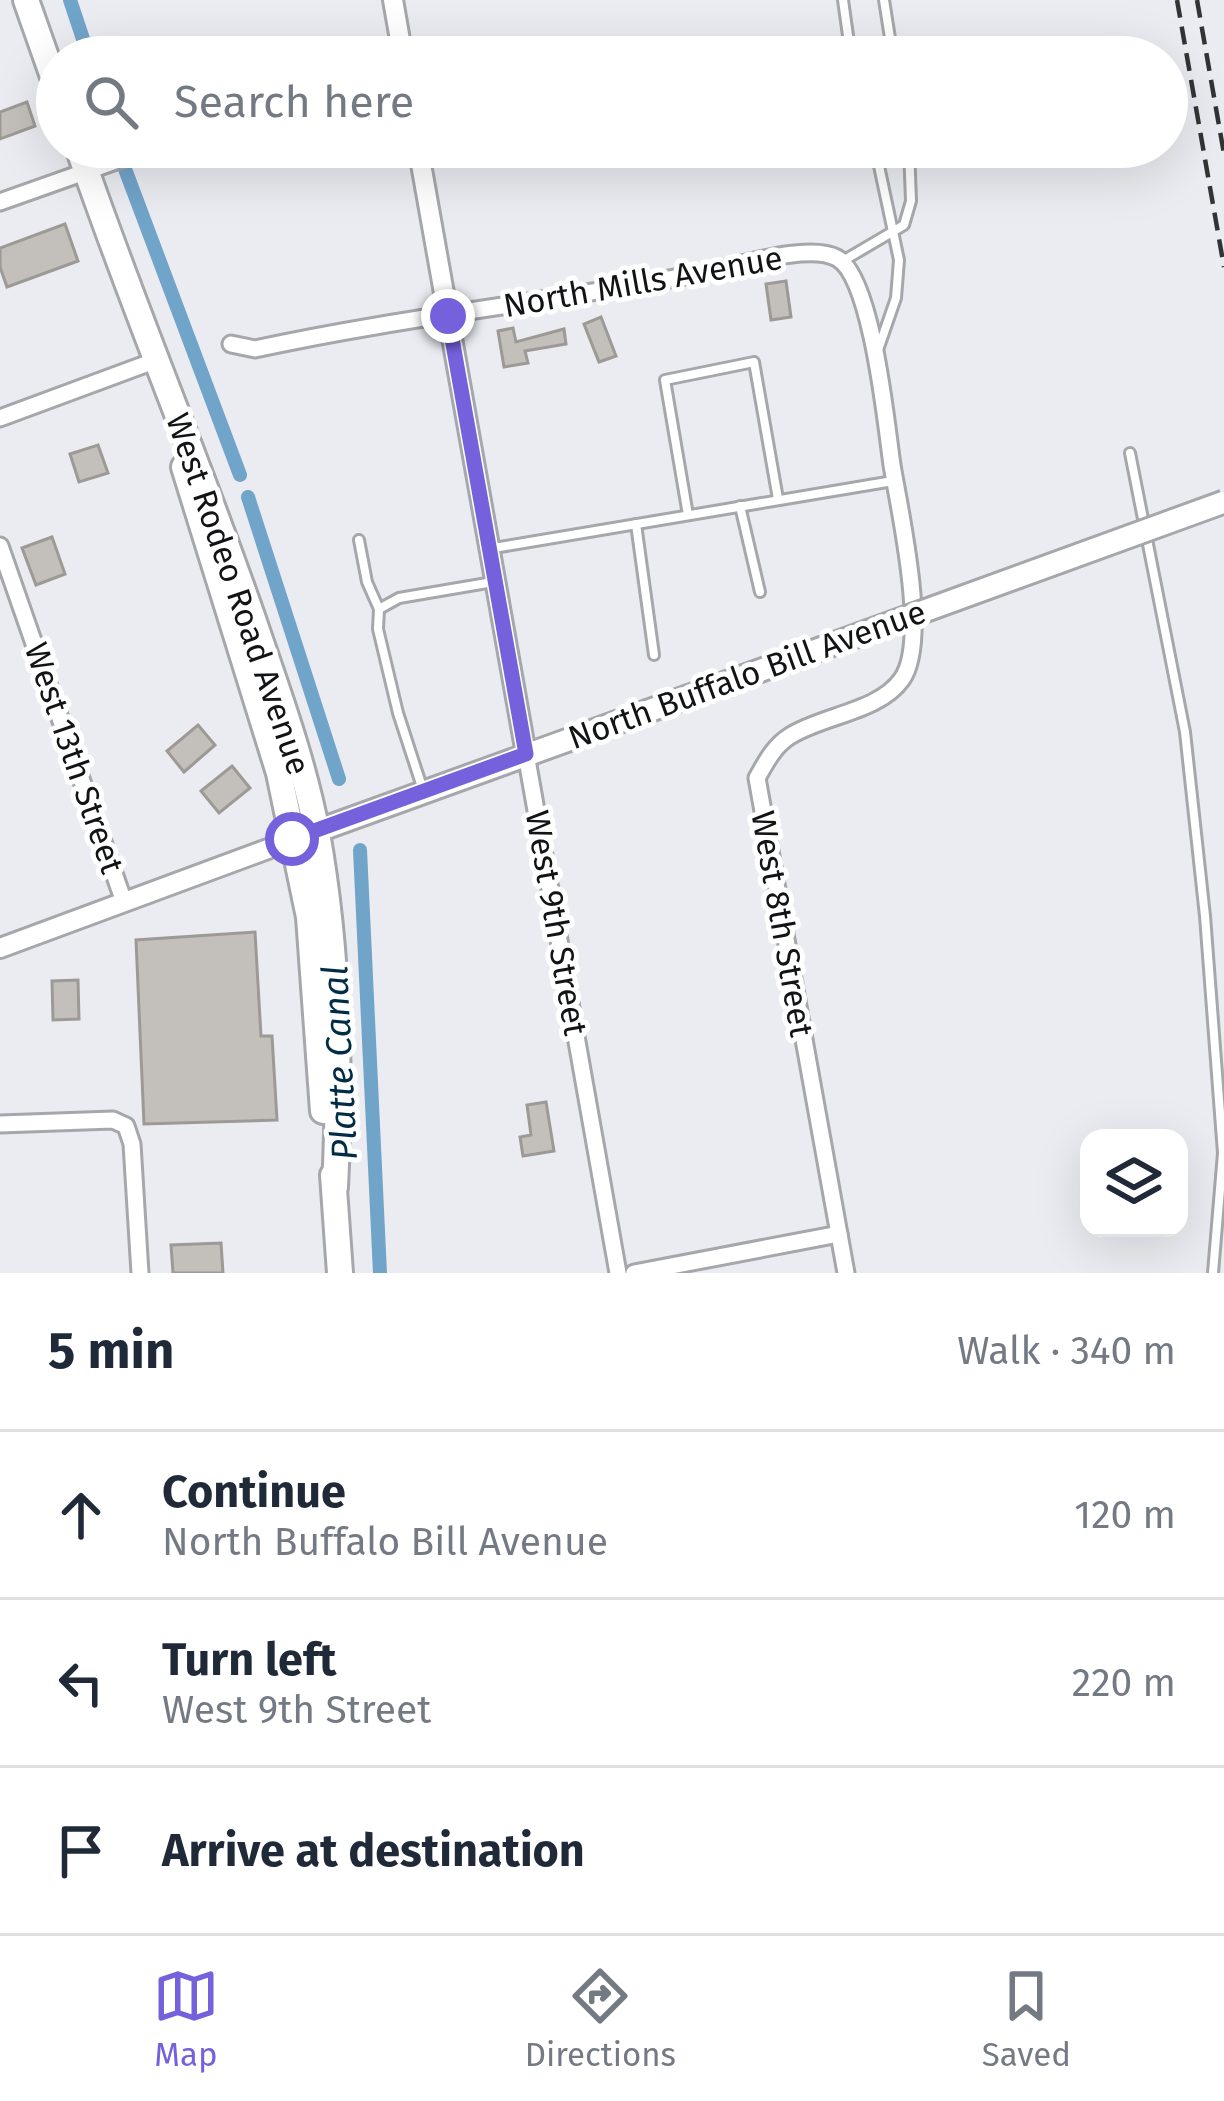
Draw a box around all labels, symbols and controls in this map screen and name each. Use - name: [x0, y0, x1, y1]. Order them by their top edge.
- search box: [36, 36, 1188, 168]
- icon: search: [78, 69, 144, 135]
- text: Search here: [174, 75, 414, 129]
- street label: North Mills Avenue: [500, 238, 786, 326]
- route end: [421, 289, 475, 343]
- street label: West Rodeo Road Avenue: [157, 408, 319, 780]
- street label: North Buffalo Bill Avenue: [563, 592, 931, 758]
- street label: West 13th Street: [16, 637, 132, 879]
- street label: West 9th Street: [517, 807, 595, 1039]
- street label: West 8th Street: [742, 808, 822, 1040]
- route start: [265, 812, 319, 866]
- water label: Platte Canal: [313, 964, 367, 1162]
- map controls: [1080, 1129, 1188, 1237]
- button: layers: [1080, 1129, 1188, 1237]
- text: 5 min: [48, 1320, 174, 1382]
- text: Walk · 340 m: [957, 1328, 1176, 1374]
- text: Continue: [162, 1465, 346, 1519]
- icon: ahead: [48, 1482, 114, 1548]
- text: 120 m: [1074, 1492, 1176, 1538]
- text: North Buffalo Bill Avenue: [162, 1519, 608, 1565]
- text: Turn left: [162, 1633, 336, 1687]
- icon: left: [48, 1650, 114, 1716]
- text: 220 m: [1072, 1660, 1176, 1706]
- text: West 9th Street: [162, 1687, 431, 1733]
- icon: arrive: [48, 1818, 114, 1884]
- text: Arrive at destination: [162, 1824, 585, 1878]
- tab: Map: [153, 1963, 219, 2075]
- tab: Directions: [525, 1963, 676, 2075]
- tab: Saved: [982, 1963, 1071, 2075]

